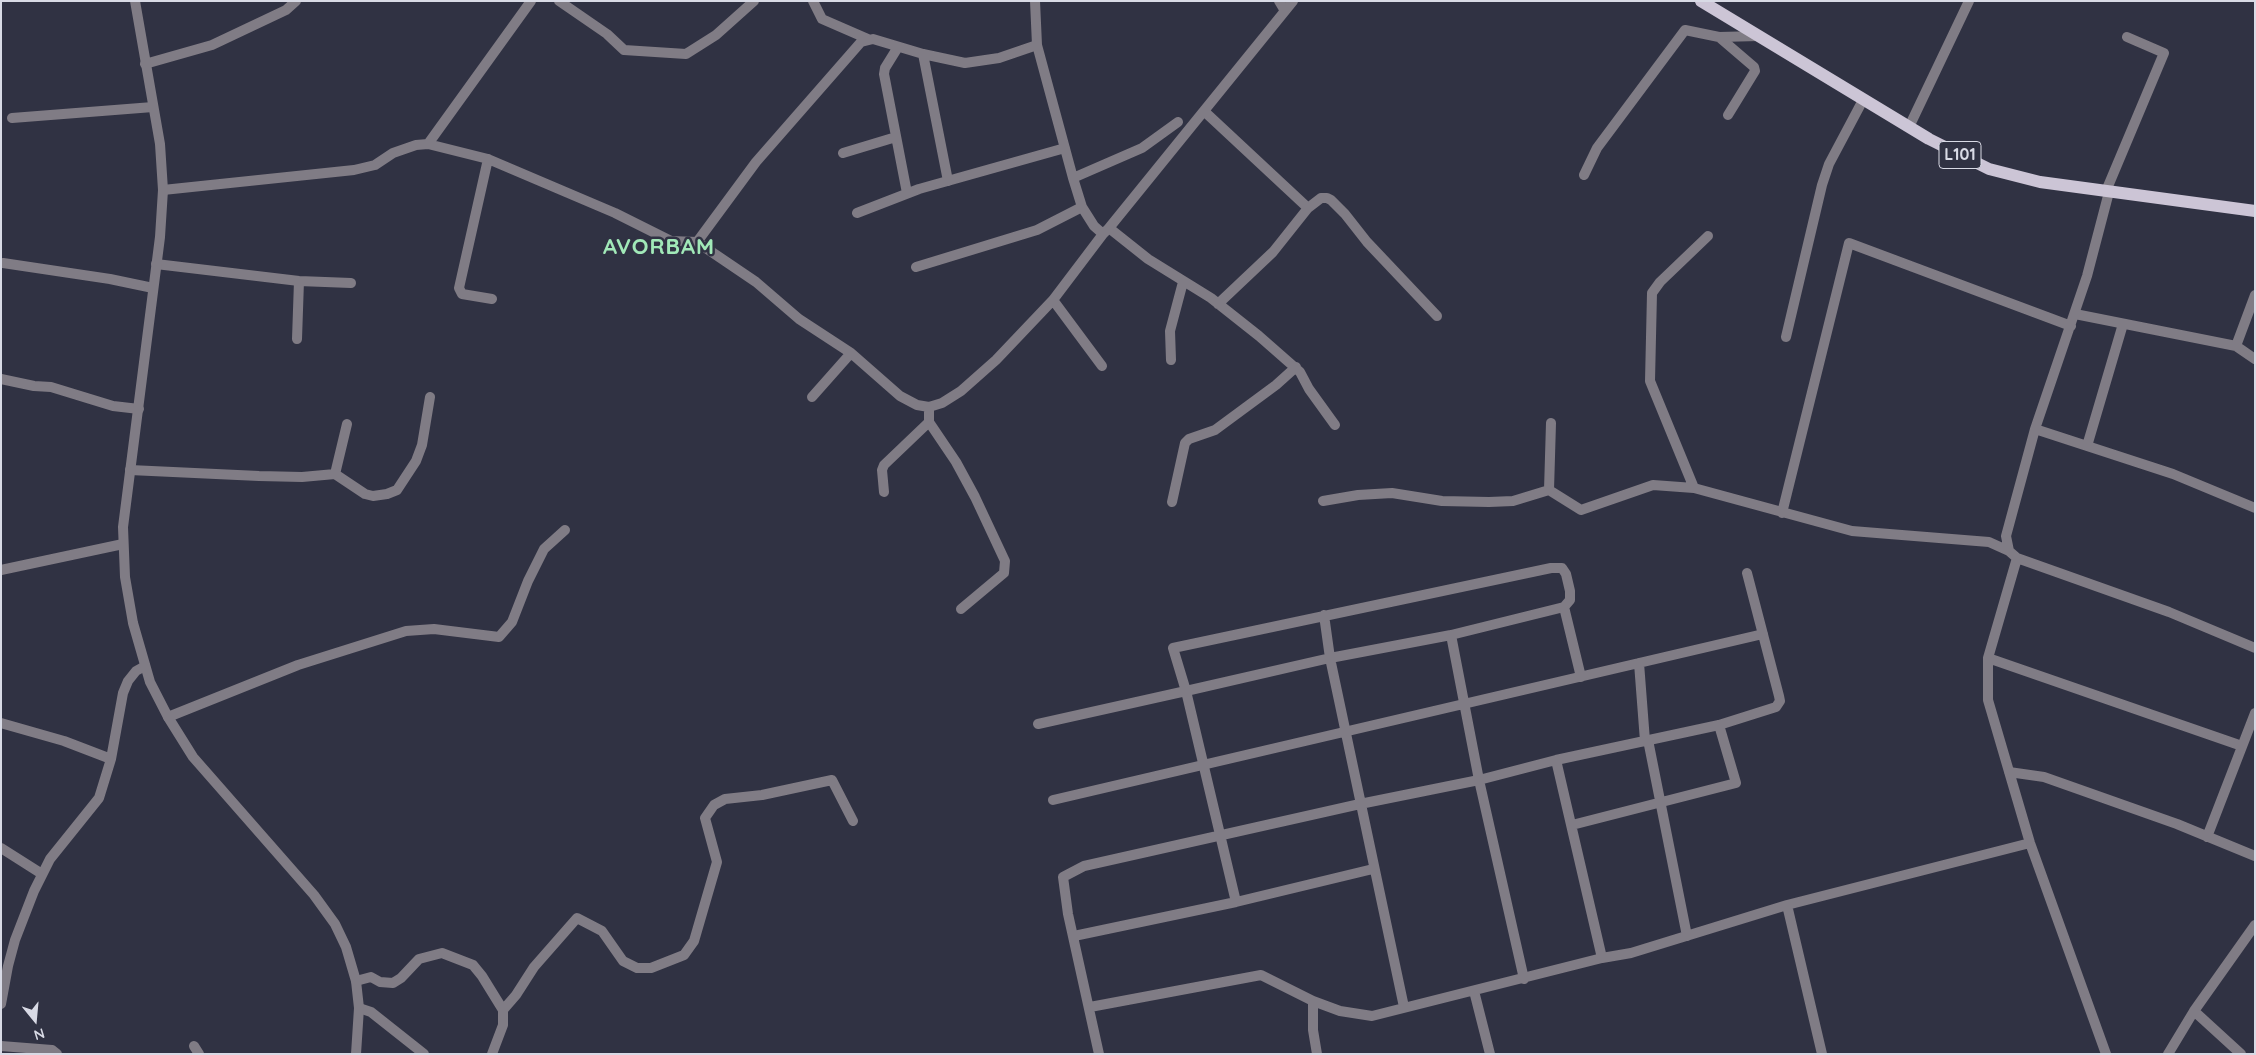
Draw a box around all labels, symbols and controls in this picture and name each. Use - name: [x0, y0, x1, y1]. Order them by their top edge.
- road number: L101: [1939, 142, 1981, 168]
- district label: AVORBAM: [602, 234, 716, 260]
- north arrow: [10, 995, 60, 1045]
- text: N: [32, 1024, 47, 1044]

